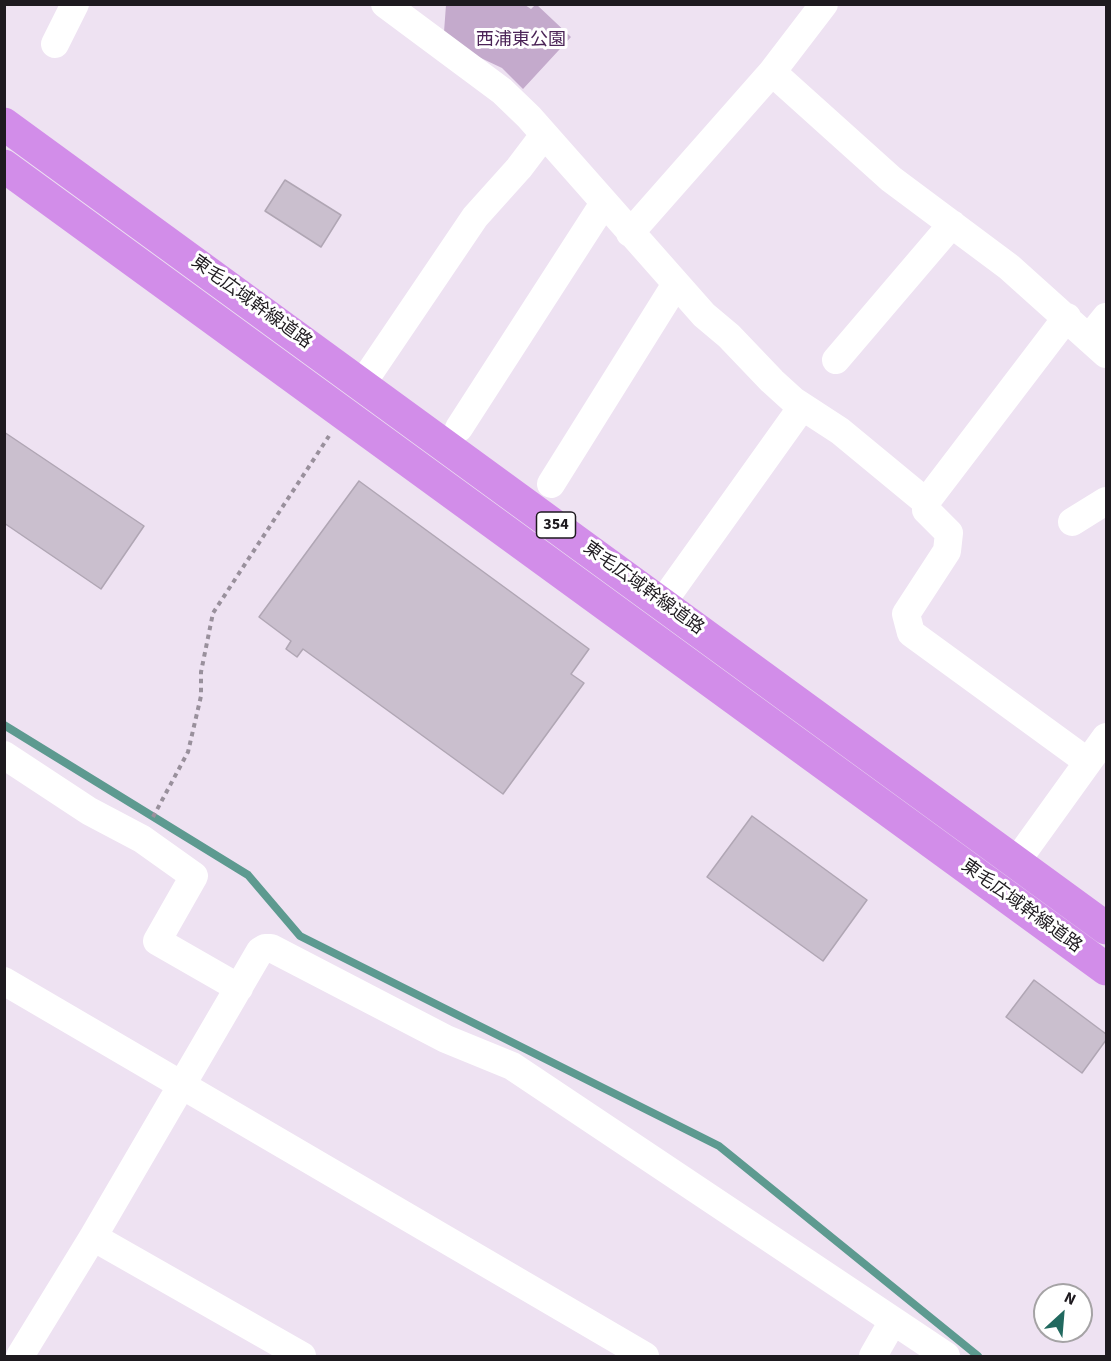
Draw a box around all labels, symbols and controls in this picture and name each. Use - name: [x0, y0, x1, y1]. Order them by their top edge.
- park label: 西浦東公園: [476, 30, 566, 52]
- street label: 東毛広域幹線道路: [186, 252, 316, 354]
- road number: 354: [536, 512, 576, 538]
- street label: 東毛広域幹線道路: [578, 538, 708, 640]
- street label: 東毛広域幹線道路: [956, 856, 1086, 958]
- north arrow: [1033, 1283, 1093, 1343]
- text: N: [1060, 1286, 1080, 1311]

